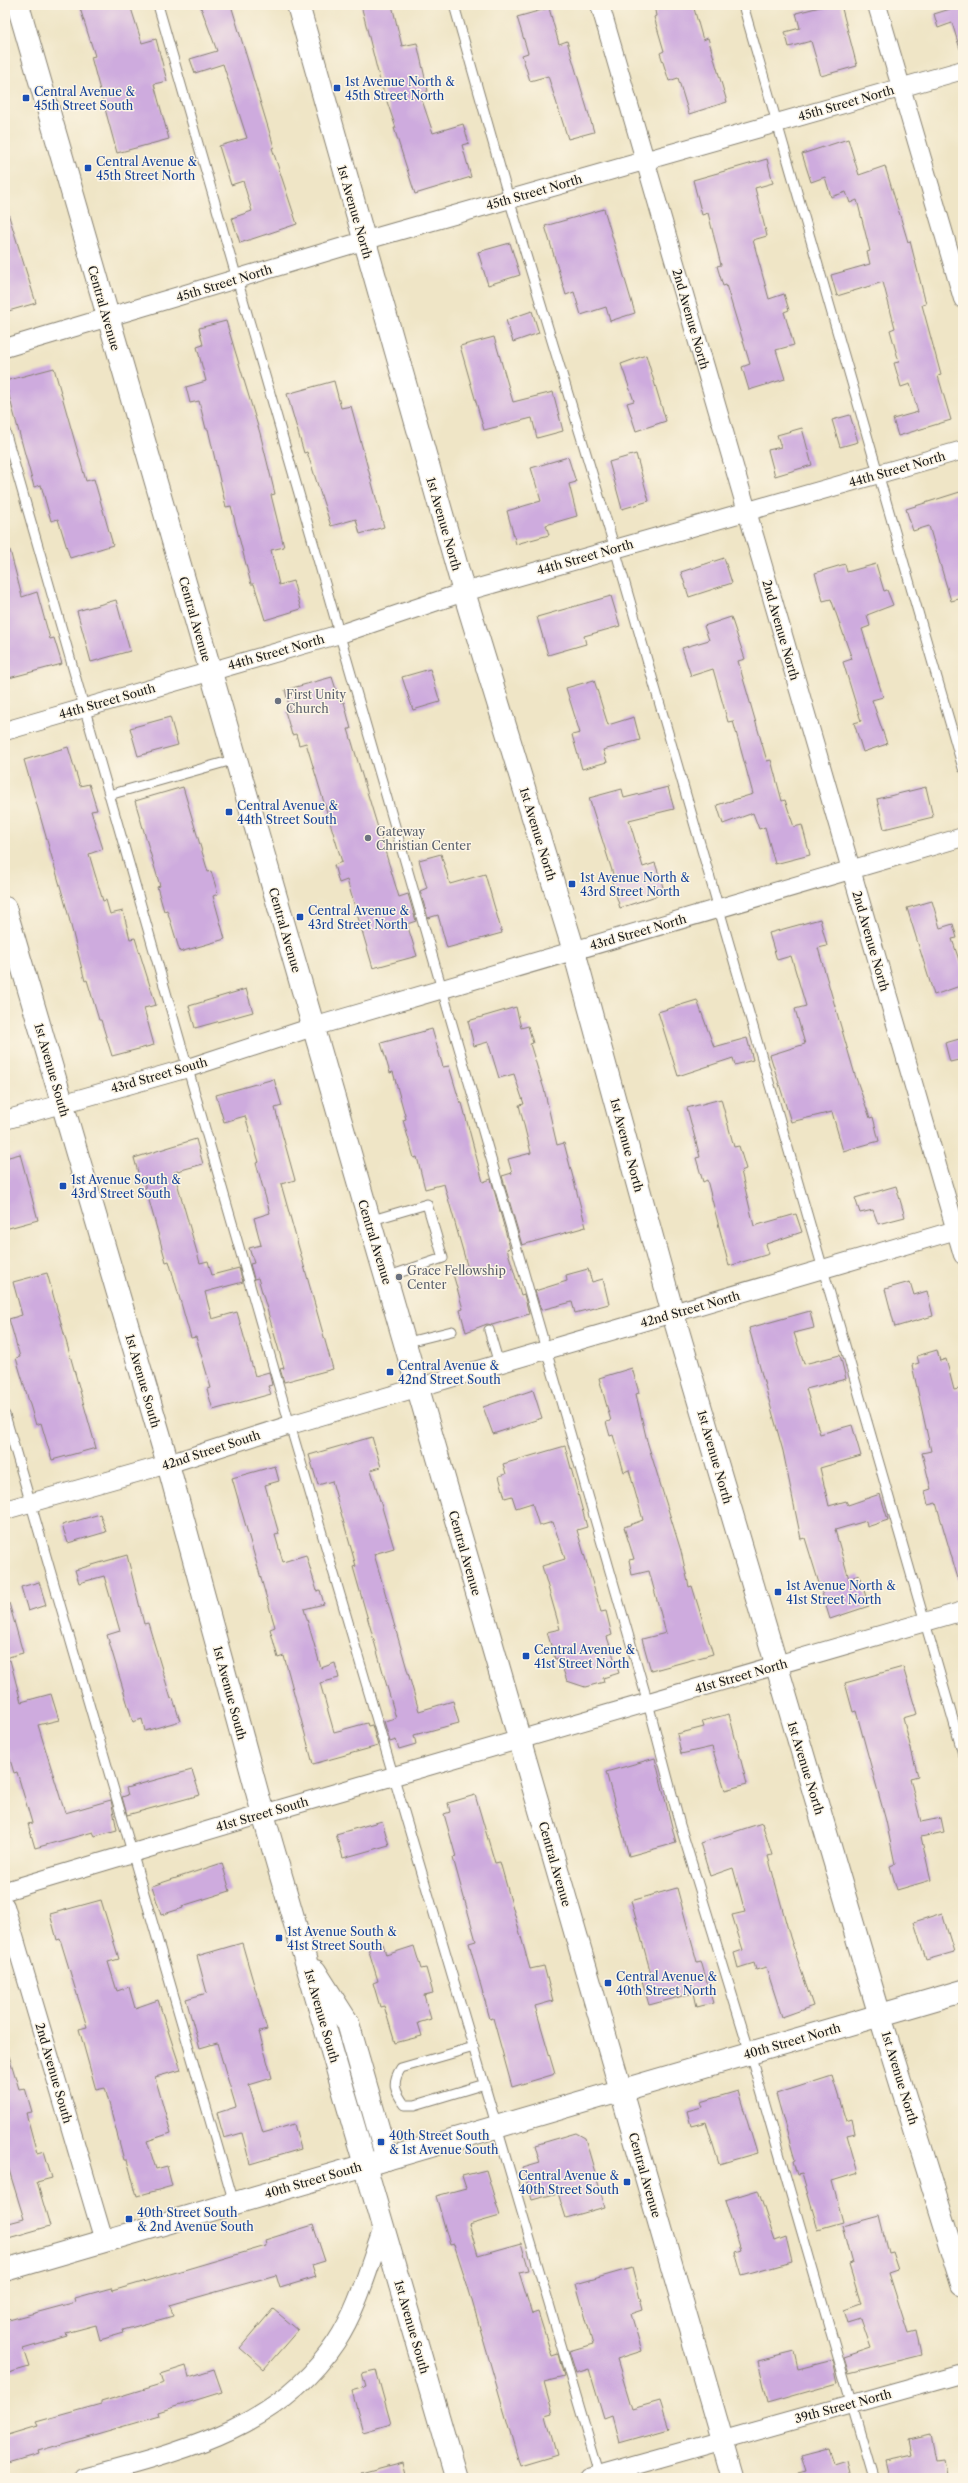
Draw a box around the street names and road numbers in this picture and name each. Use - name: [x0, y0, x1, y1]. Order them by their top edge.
- street label: 45th Street North: [796, 82, 896, 124]
- street label: 1st Avenue North: [334, 163, 376, 261]
- street label: 45th Street North: [484, 171, 584, 213]
- street label: 45th Street North: [174, 261, 274, 305]
- street label: Central Avenue: [85, 264, 123, 353]
- street label: 2nd Avenue North: [669, 267, 713, 372]
- street label: 44th Street North: [847, 448, 947, 490]
- street label: 1st Avenue North: [423, 475, 465, 573]
- street label: 44th Street North: [535, 536, 635, 578]
- street label: Central Avenue: [176, 575, 214, 664]
- street label: 2nd Avenue North: [759, 578, 803, 683]
- street label: 44th Street North: [226, 631, 326, 673]
- street label: 44th Street South: [57, 680, 157, 722]
- street label: 1st Avenue North: [517, 786, 559, 883]
- street label: Central Avenue: [266, 886, 304, 975]
- street label: 2nd Avenue North: [849, 889, 893, 994]
- street label: 43rd Street North: [588, 911, 689, 953]
- street label: 1st Avenue South: [31, 1021, 73, 1119]
- street label: 43rd Street South: [109, 1054, 210, 1096]
- street label: 1st Avenue North: [607, 1096, 647, 1194]
- street label: Central Avenue: [355, 1198, 395, 1287]
- street label: 42nd Street North: [639, 1287, 742, 1330]
- street label: 1st Avenue South: [122, 1332, 164, 1430]
- street label: 1st Avenue North: [694, 1408, 736, 1506]
- street label: 42nd Street South: [160, 1427, 263, 1473]
- street label: Central Avenue: [446, 1509, 484, 1598]
- street label: 1st Avenue South: [210, 1644, 250, 1742]
- street label: 41st Street North: [693, 1655, 789, 1696]
- street label: 1st Avenue North: [785, 1720, 827, 1817]
- street label: 41st Street South: [214, 1793, 310, 1834]
- street label: Central Avenue: [536, 1820, 574, 1909]
- street label: 1st Avenue South: [301, 1967, 343, 2065]
- street label: 40th Street North: [742, 2020, 843, 2062]
- street label: 2nd Avenue South: [32, 2021, 76, 2126]
- street label: 1st Avenue North: [879, 2030, 921, 2127]
- street label: Central Avenue: [626, 2131, 664, 2220]
- street label: 40th Street South: [263, 2159, 364, 2201]
- street label: 1st Avenue South: [391, 2278, 433, 2376]
- street label: 39th Street North: [793, 2386, 893, 2426]

